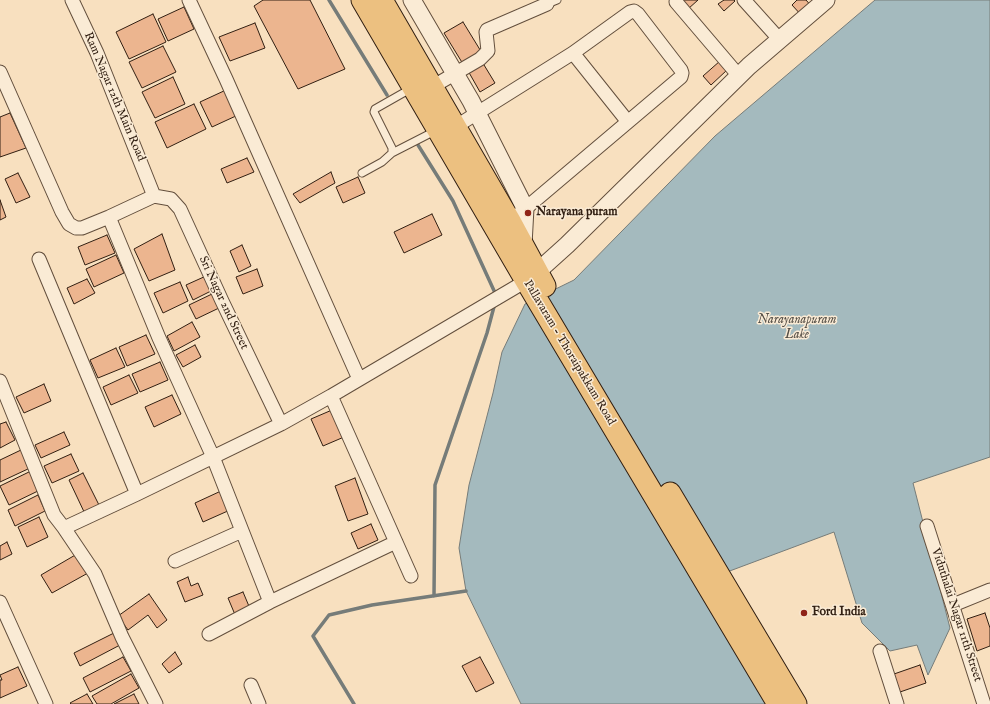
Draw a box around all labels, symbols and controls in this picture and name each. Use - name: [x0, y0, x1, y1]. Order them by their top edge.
- street label: Ram Nagar 12th Main Road: [80, 30, 148, 164]
- place label: Narayana puram: [536, 206, 617, 220]
- marker: Narayana puram: [523, 208, 533, 218]
- street label: Sri Nagar 2nd Street: [195, 254, 251, 352]
- street label: Pallavaram - Thoraipakkam Road: [520, 278, 618, 428]
- water label: Narayanapuram Lake: [758, 312, 836, 343]
- street label: Viduthalai Nagar 11th Street: [928, 546, 984, 684]
- place label: Ford India: [812, 606, 866, 620]
- marker: Ford India: [799, 608, 809, 618]

